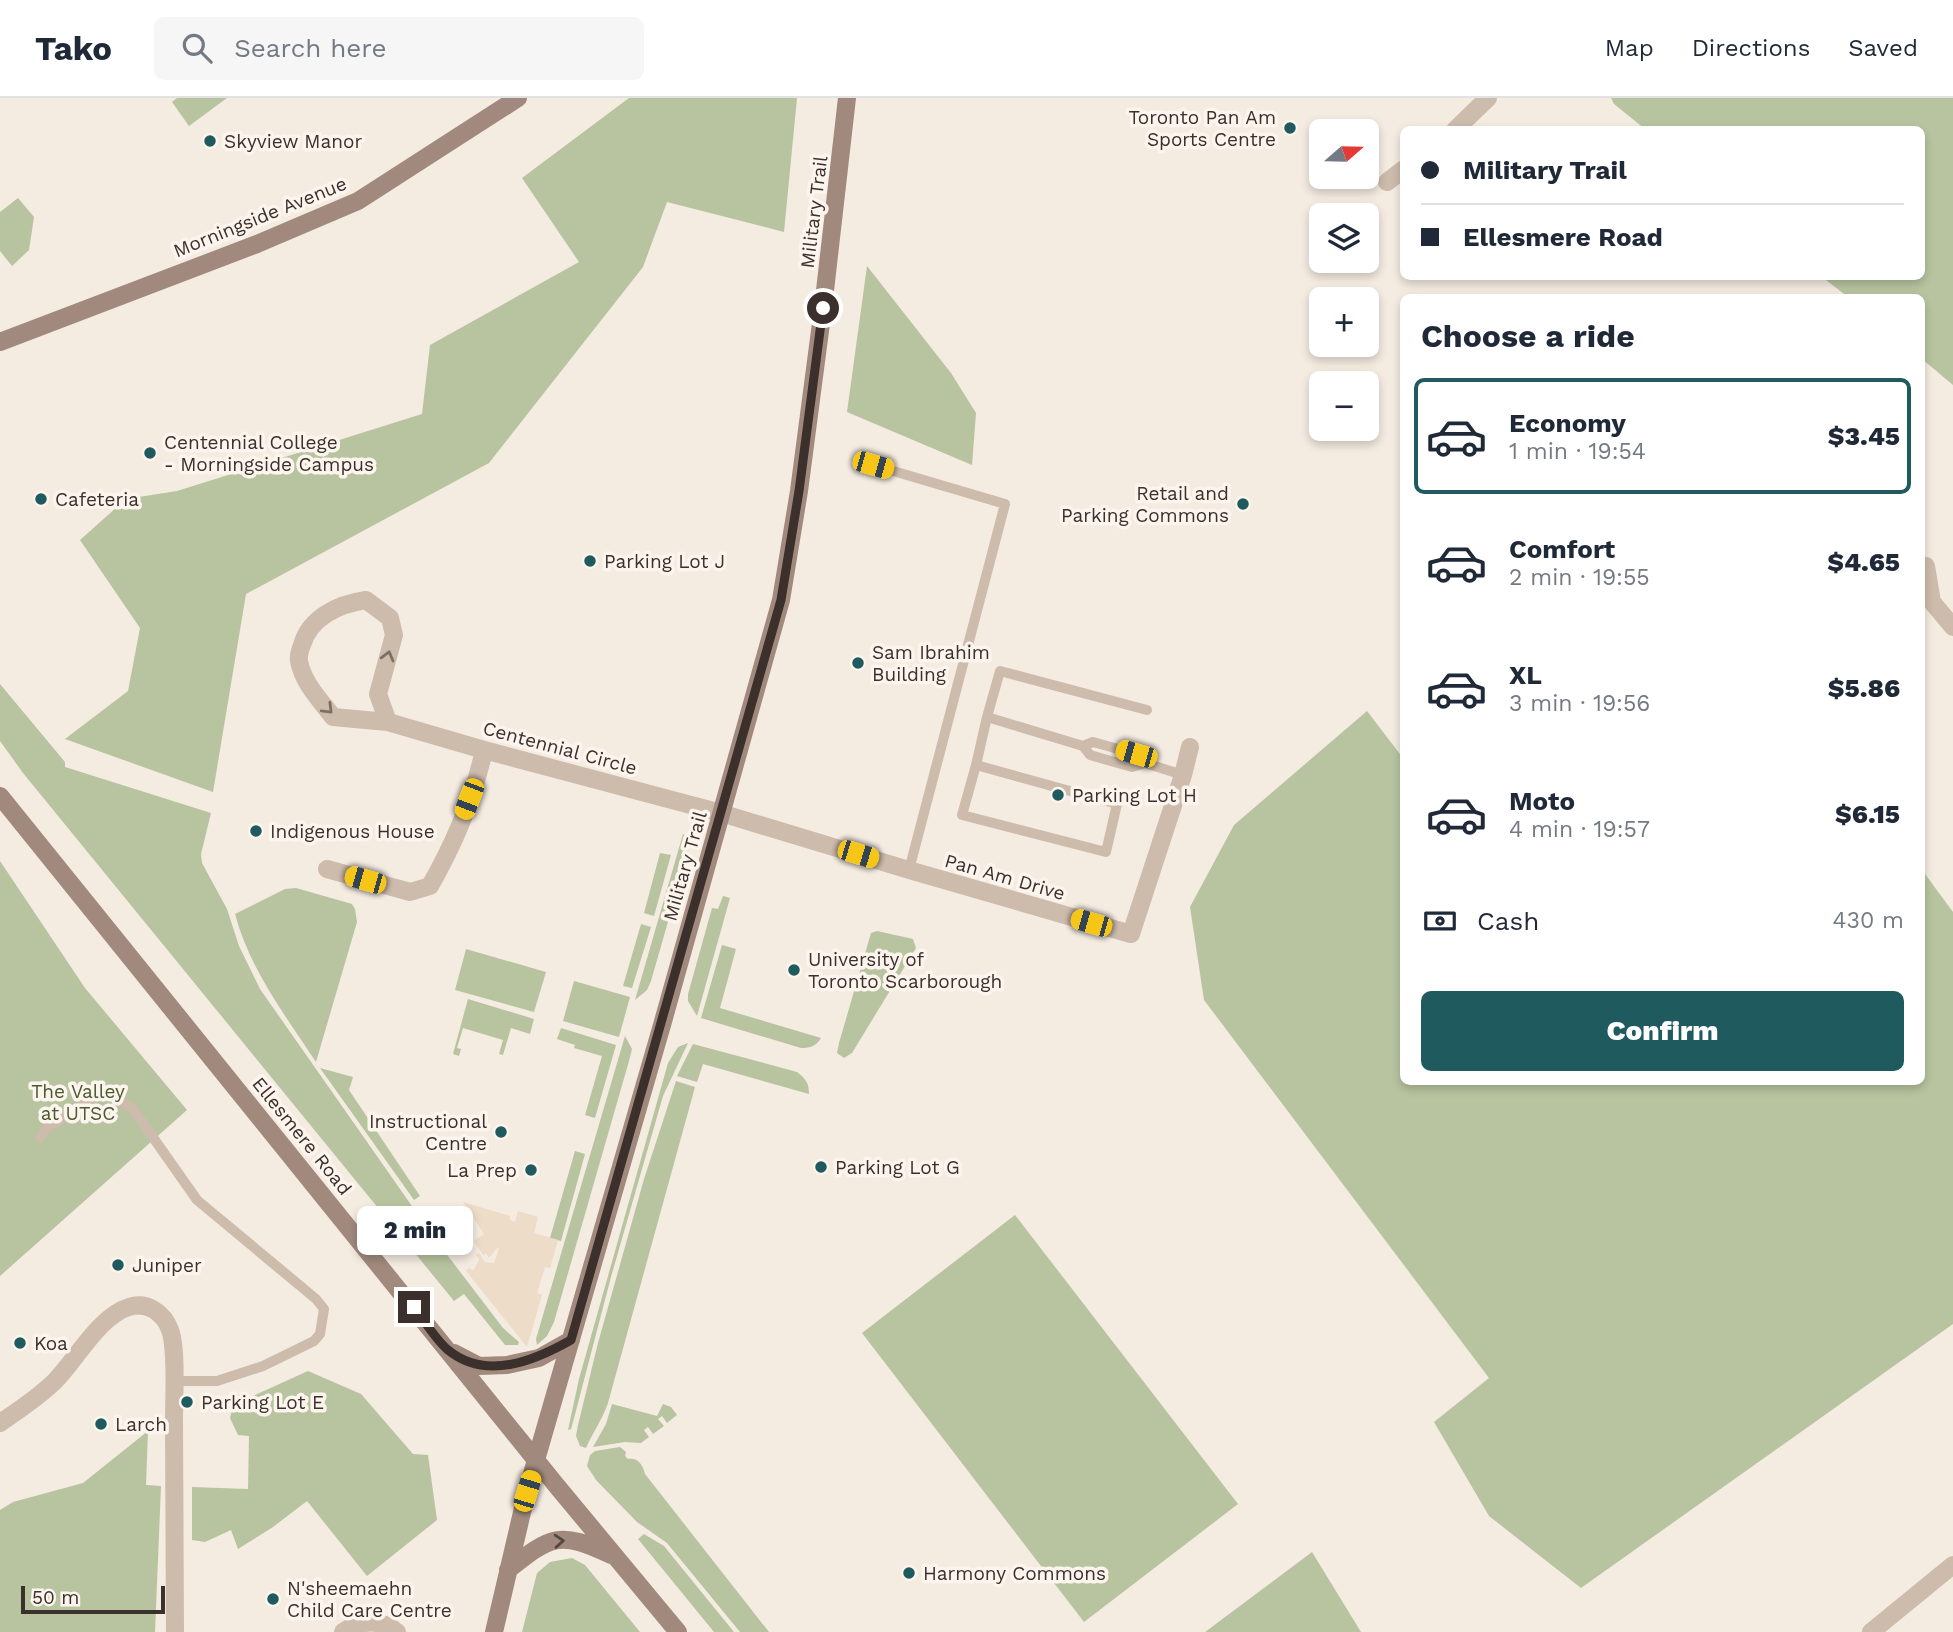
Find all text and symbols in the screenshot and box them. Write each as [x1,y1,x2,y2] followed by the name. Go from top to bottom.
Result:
[154,17,644,80] search box
[35,29,112,68] text: Tako
[178,29,216,67] icon: search
[234,33,387,63] text: Search here
[1605,34,1654,62] text: Map
[1692,34,1810,62] text: Directions
[1848,34,1918,62] text: Saved
[1128,106,1276,151] place label: Toronto Pan Am Sports Centre
[1309,119,1379,189] north arrow
[1309,119,1379,441] map controls
[1282,120,1298,136] marker: Toronto Pan Am Sports Centre
[224,130,362,153] place label: Skyview Manor
[202,133,218,149] marker: Skyview Manor
[796,154,832,270] street label: Military Trail
[1463,155,1627,185] text: Military Trail
[170,172,350,262] street label: Morningside Avenue
[1309,203,1379,273] button: layers
[1463,222,1663,252] text: Ellesmere Road
[1309,287,1379,357] button: +
[807,292,839,324] route start
[1421,317,1635,355] text: Choose a ride
[1309,371,1379,441] button: −
[1425,405,1488,468] icon: car
[1509,408,1626,438] text: Economy
[1828,421,1900,451] text: $3.45
[164,431,374,476] place label: Centennial College - Morningside Campus
[1509,438,1646,465] text: 1 min · 19:54
[142,445,158,461] marker: Centennial College - Morningside Campus
[850,449,897,481] car
[1061,482,1229,527] place label: Retail and Parking Commons
[55,488,139,511] place label: Cafeteria
[33,491,49,507] marker: Cafeteria
[1235,496,1251,512] marker: Retail and Parking Commons
[1425,531,1488,594] icon: car
[1509,534,1615,564] text: Comfort
[1827,547,1900,577] text: $4.65
[604,550,725,573] place label: Parking Lot J
[582,553,598,569] marker: Parking Lot J
[1509,564,1650,591] text: 2 min · 19:55
[872,641,990,686] place label: Sam Ibrahim Building
[380,650,395,662] one-way arrow
[850,655,866,671] marker: Sam Ibrahim Building
[1425,657,1488,720] icon: car
[1509,660,1542,690] text: XL
[1828,673,1900,703] text: $5.86
[1509,690,1650,717] text: 3 min · 19:56
[320,701,333,713] one-way arrow
[480,716,640,780] street label: Centennial Circle
[1113,738,1160,770] car
[452,776,487,822] car
[1425,783,1488,846] icon: car
[1072,784,1197,807] place label: Parking Lot H
[1509,786,1575,816] text: Moto
[1050,787,1066,803] marker: Parking Lot H
[1835,799,1900,829] text: $6.15
[658,808,712,924] street label: Military Trail
[1509,816,1650,843] text: 4 min · 19:57
[270,820,435,843] place label: Indigenous House
[248,823,264,839] marker: Indigenous House
[835,838,882,870] car
[942,849,1068,905] street label: Pan Am Drive
[342,864,389,896] car
[1421,902,1459,940] icon: cash
[1477,906,1539,936] text: Cash
[1068,907,1115,939] car
[1832,907,1904,934] text: 430 m
[808,948,1002,993] place label: University of Toronto Scarborough
[786,962,802,978] marker: University of Toronto Scarborough
[1421,991,1904,1071] button: Confirm
[247,1072,357,1200] street label: Ellesmere Road
[31,1080,125,1125] park label: The Valley at UTSC
[369,1110,487,1155] place label: Instructional Centre
[493,1124,509,1140] marker: Instructional Centre
[835,1156,960,1179] place label: Parking Lot G
[447,1159,517,1182] place label: La Prep
[813,1159,829,1175] marker: Parking Lot G
[523,1162,539,1178] marker: La Prep
[356,1206,472,1254] callout: 2 min
[384,1217,446,1244] text: 2 min
[132,1254,202,1277] place label: Juniper
[110,1257,126,1273] marker: Juniper
[398,1291,430,1323] route end
[34,1332,68,1355] place label: Koa
[12,1335,28,1351] marker: Koa
[201,1391,324,1414] place label: Parking Lot E
[179,1394,195,1410] marker: Parking Lot E
[115,1413,167,1436] place label: Larch
[93,1416,109,1432] marker: Larch
[511,1468,544,1514] car
[554,1533,565,1548] one-way arrow
[923,1562,1106,1585] place label: Harmony Commons
[901,1565,917,1581] marker: Harmony Commons
[287,1577,452,1622] place label: N'sheemaehn Child Care Centre
[21,1583,164,1615] scale bar
[32,1586,79,1609] text: 50 m
[265,1591,281,1607] marker: N'sheemaehn Child Care Centre

